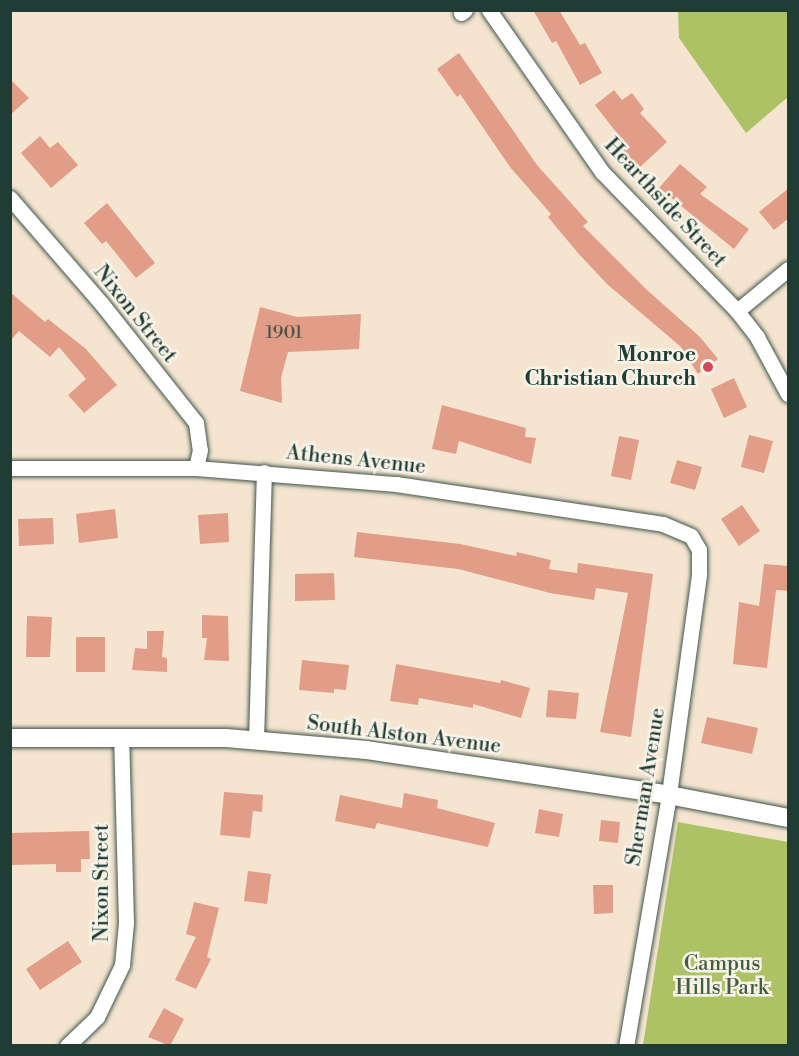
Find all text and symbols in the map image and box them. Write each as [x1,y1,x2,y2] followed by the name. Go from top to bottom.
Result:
[599,133,731,273] street label: Hearthside Street
[88,260,182,368] street label: Nixon Street
[265,322,303,344] house number: 1901
[524,342,696,392] place label: Monroe Christian Church
[701,360,715,374] marker: Monroe Christian Church
[285,440,427,480] street label: Athens Avenue
[621,706,671,868] street label: Sherman Avenue
[306,711,502,759] street label: South Alston Avenue
[89,824,115,942] street label: Nixon Street
[675,951,769,1001] park label: Campus Hills Park

